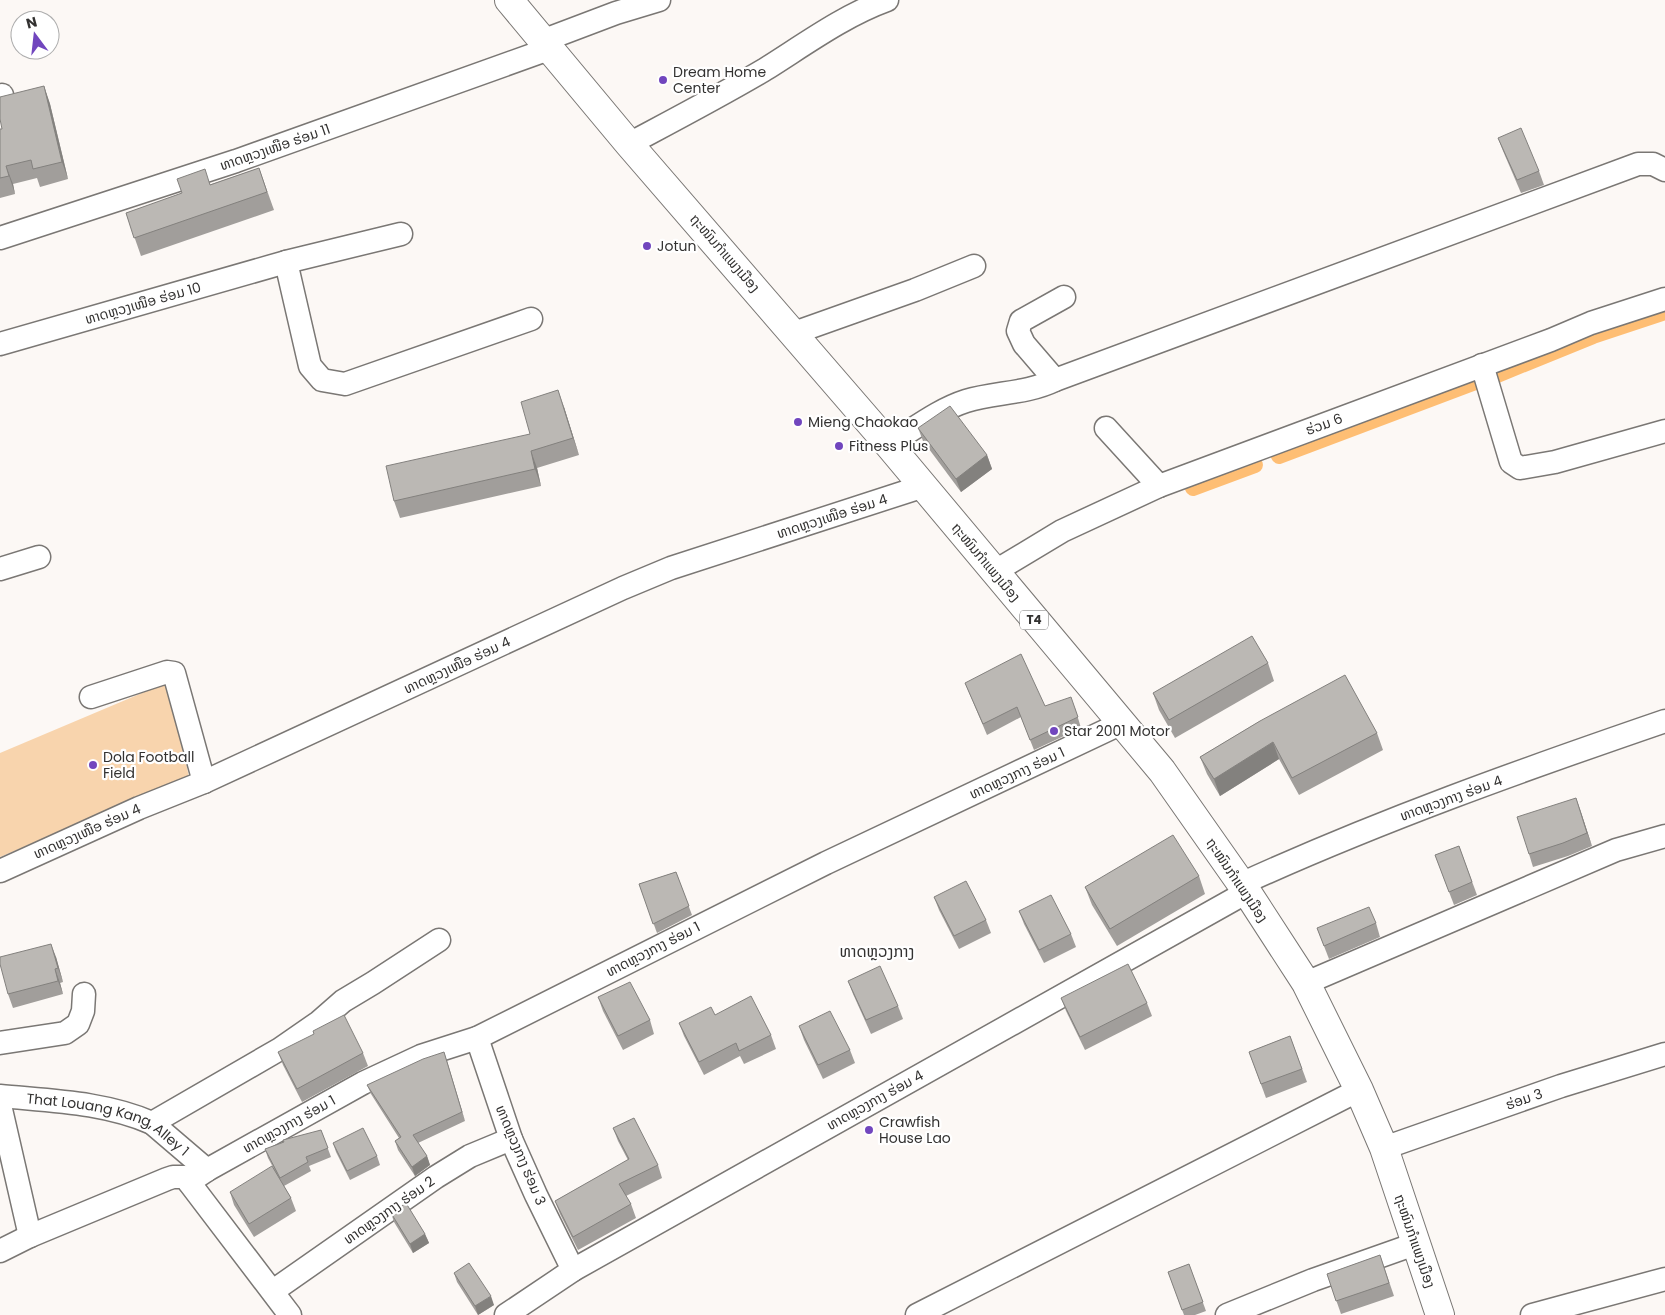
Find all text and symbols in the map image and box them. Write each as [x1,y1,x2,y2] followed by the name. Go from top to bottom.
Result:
[10,10,60,60] north arrow
[24,11,39,33] text: N
[673,62,766,98] place label: Dream Home Center
[657,74,669,86] marker: Dream Home Center
[217,119,333,175] street label: ທາດຫຼວງເໜືອ ຮ່ອມ 11
[685,209,765,297] street label: ຖະໜົນກຳແພງເມືອງ
[657,236,696,256] place label: Jotun
[641,240,653,252] marker: Jotun
[83,277,203,329] street label: ທາດຫຼວງເໜືອ ຮ່ອມ 10
[1303,408,1345,440] street label: ຮ່ວມ 6
[808,412,918,432] place label: Mieng Chaokao
[792,416,804,428] marker: Mieng Chaokao
[849,436,928,456] place label: Fitness Plus
[833,440,845,452] marker: Fitness Plus
[774,489,890,543] street label: ທາດຫຼວງເໜືອ ຮ່ອມ 4
[947,518,1025,606] street label: ຖະໜົນກຳແພງເມືອງ
[1020,610,1048,630] road number: T4
[400,631,514,698] street label: ທາດຫຼວງເໜືອ ຮ່ອມ 4
[1064,721,1170,741] place label: Star 2001 Motor
[1048,725,1060,737] marker: Star 2001 Motor
[966,742,1068,804] street label: ທາດຫຼວງກາງ ຮ່ອມ 1
[103,747,194,783] place label: Dola Football Field
[87,759,99,771] marker: Dola Football Field
[1397,770,1505,826] street label: ທາດຫຼວງກາງ ຮ່ອມ 4
[30,798,144,864] street label: ທາດຫຼວງເໜືອ ຮ່ອມ 4
[1201,834,1273,926] street label: ຖະໜົນກຳແພງເມືອງ
[602,917,704,981] street label: ທາດຫຼວງກາງ ຮ່ອມ 1
[840,940,914,963] district label: ທາດຫຼວງກາງ
[823,1065,927,1135] street label: ທາດຫຼວງກາງ ຮ່ອມ 4
[1503,1083,1545,1115] street label: ຮ່ອມ 3
[26,1088,194,1161] street label: That Louang Kang, Alley 1
[239,1090,339,1158] street label: ທາດຫຼວງກາງ ຮ່ອມ 1
[491,1102,551,1208] street label: ທາດຫຼວງກາງ ຮ່ອມ 3
[879,1112,951,1148] place label: Crawfish House Lao
[863,1124,875,1136] marker: Crawfish House Lao
[339,1171,439,1249] street label: ທາດຫຼວງກາງ ຮ່ອມ 2
[1390,1191,1440,1291] street label: ຖະໜົນກຳແພງເມືອງ

